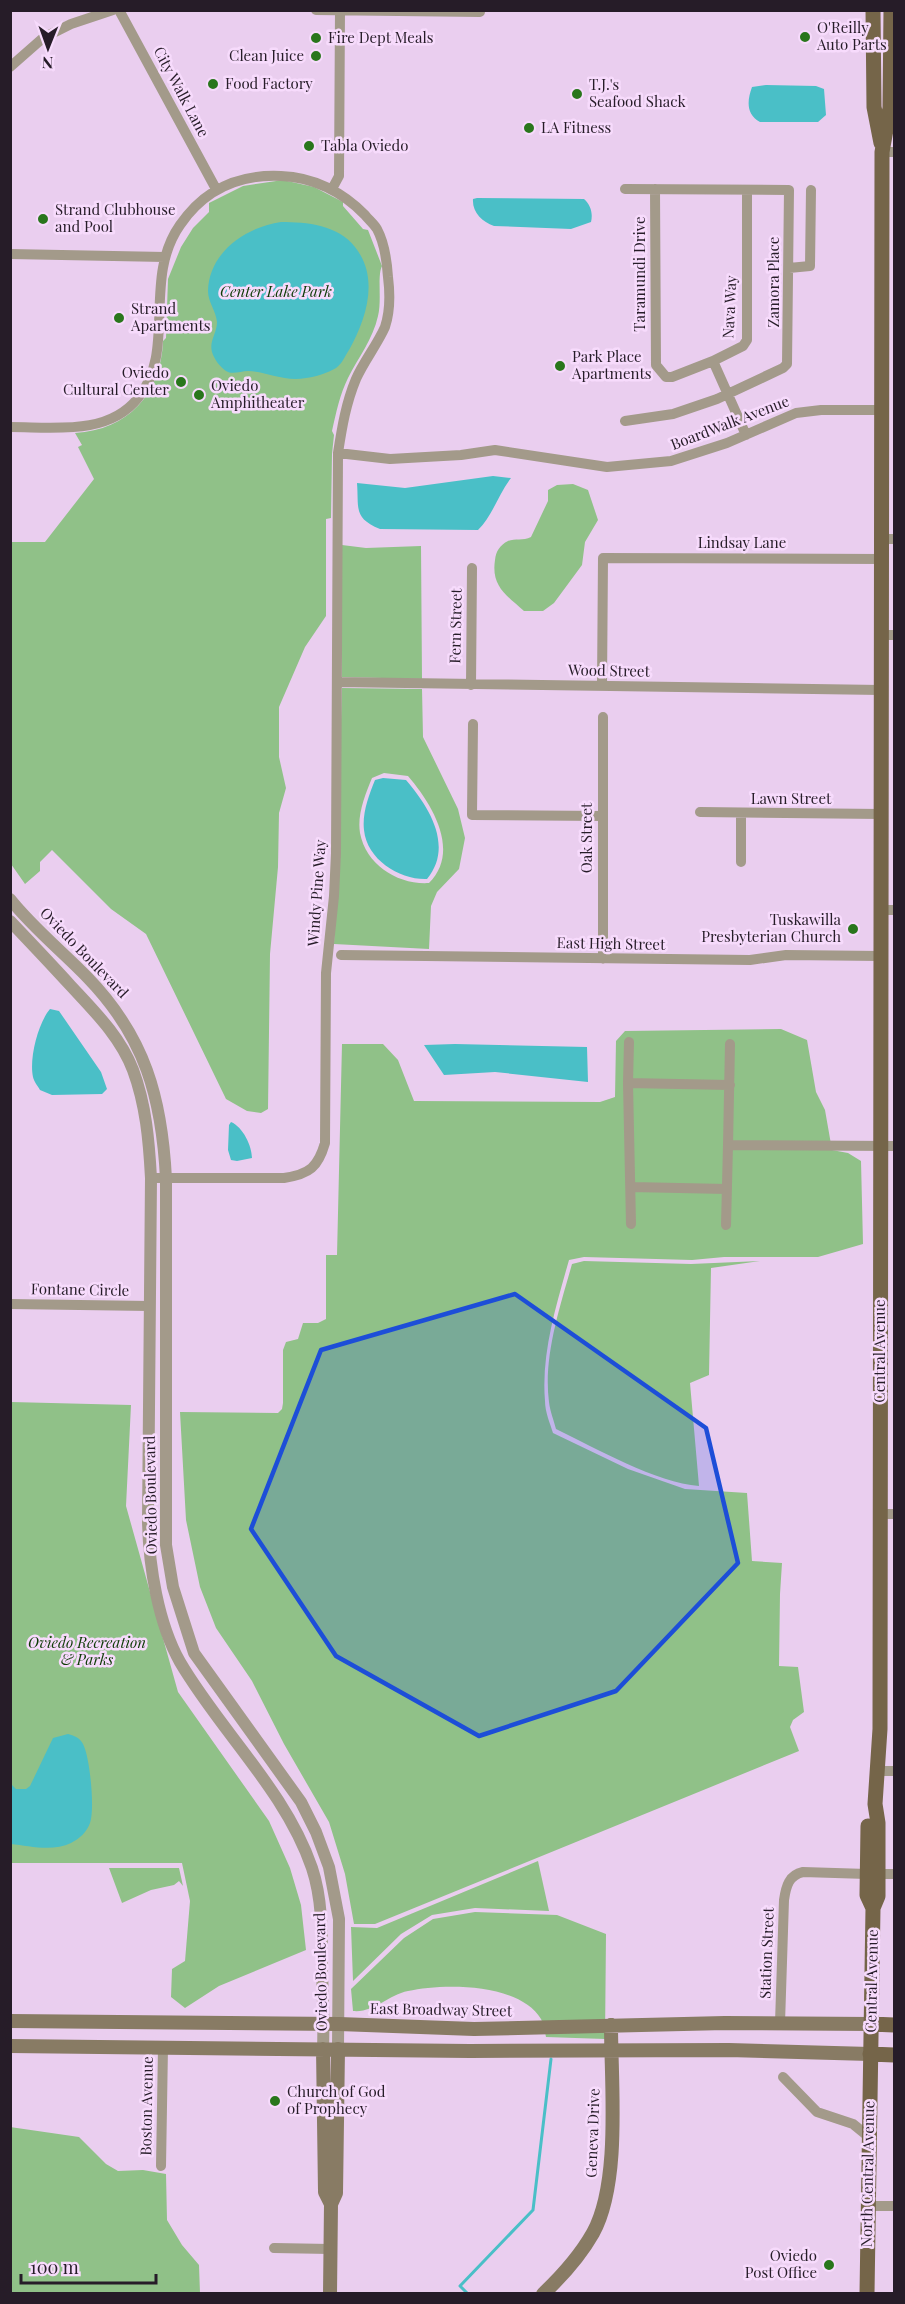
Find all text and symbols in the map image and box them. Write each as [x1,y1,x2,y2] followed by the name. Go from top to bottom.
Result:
[816,17,887,54] place label: O'Reilly Auto Parts
[18,18,78,78] north arrow
[328,27,433,47] place label: Fire Dept Meals
[798,30,812,44] marker: O'Reilly Auto Parts
[309,31,323,45] marker: Fire Dept Meals
[150,43,214,140] street label: City Walk Lane
[229,45,304,65] place label: Clean Juice
[309,49,323,63] marker: Clean Juice
[41,53,54,74] text: N
[225,73,313,93] place label: Food Factory
[589,74,686,111] place label: T.J.'s Seafood Shack
[206,77,220,91] marker: Food Factory
[570,87,584,101] marker: T.J.'s Seafood Shack
[541,117,611,137] place label: LA Fitness
[522,121,536,135] marker: LA Fitness
[321,135,409,155] place label: Tabla Oviedo
[302,139,316,153] marker: Tabla Oviedo
[55,199,176,236] place label: Strand Clubhouse and Pool
[36,212,50,226] marker: Strand Clubhouse and Pool
[629,216,649,332] street label: Taramundi Drive
[763,237,783,327] street label: Zamora Place
[717,274,741,339] street label: Nava Way
[220,281,332,301] park label: Center Lake Park
[130,298,211,335] place label: Strand Apartments
[112,311,126,325] marker: Strand Apartments
[571,346,652,383] place label: Park Place Apartments
[553,359,567,373] marker: Park Place Apartments
[63,362,169,399] place label: Oviedo Cultural Center
[174,375,188,389] marker: Oviedo Cultural Center
[210,375,305,412] place label: Oviedo Amphitheater
[192,388,206,402] marker: Oviedo Amphitheater
[668,390,792,454] street label: BoardWalk Avenue
[698,532,786,552] street label: Lindsay Lane
[444,587,466,664] street label: Fern Street
[567,659,651,681] street label: Wood Street
[751,788,832,808] street label: Lawn Street
[576,802,596,873] street label: Oak Street
[302,838,330,948] street label: Windy Pine Way
[36,903,133,1002] street label: Oviedo Boulevard
[701,909,842,946] place label: Tuskawilla Presbyterian Church
[846,922,860,936] marker: Tuskawilla Presbyterian Church
[557,932,666,954] street label: East High Street
[31,1278,129,1300] street label: Fontane Circle
[869,1299,889,1403] street label: Central Avenue
[139,1435,161,1555] street label: Oviedo Boulevard
[28,1632,146,1669] park label: Oviedo Recreation & Parks
[754,1906,778,1999] street label: Station Street
[309,1912,331,2032] street label: Oviedo Boulevard
[860,1929,882,2033] street label: Central Avenue
[370,1998,513,2020] street label: East Broadway Street
[135,2056,157,2156] street label: Boston Avenue
[287,2081,386,2118] place label: Church of God of Prophecy
[580,2088,604,2178] street label: Geneva Drive
[268,2094,282,2108] marker: Church of God of Prophecy
[856,2101,878,2247] street label: North Central Avenue
[745,2245,817,2282] place label: Oviedo Post Office
[21,2247,156,2285] scale bar
[30,2255,79,2279] text: 100 m
[822,2258,836,2272] marker: Oviedo Post Office

